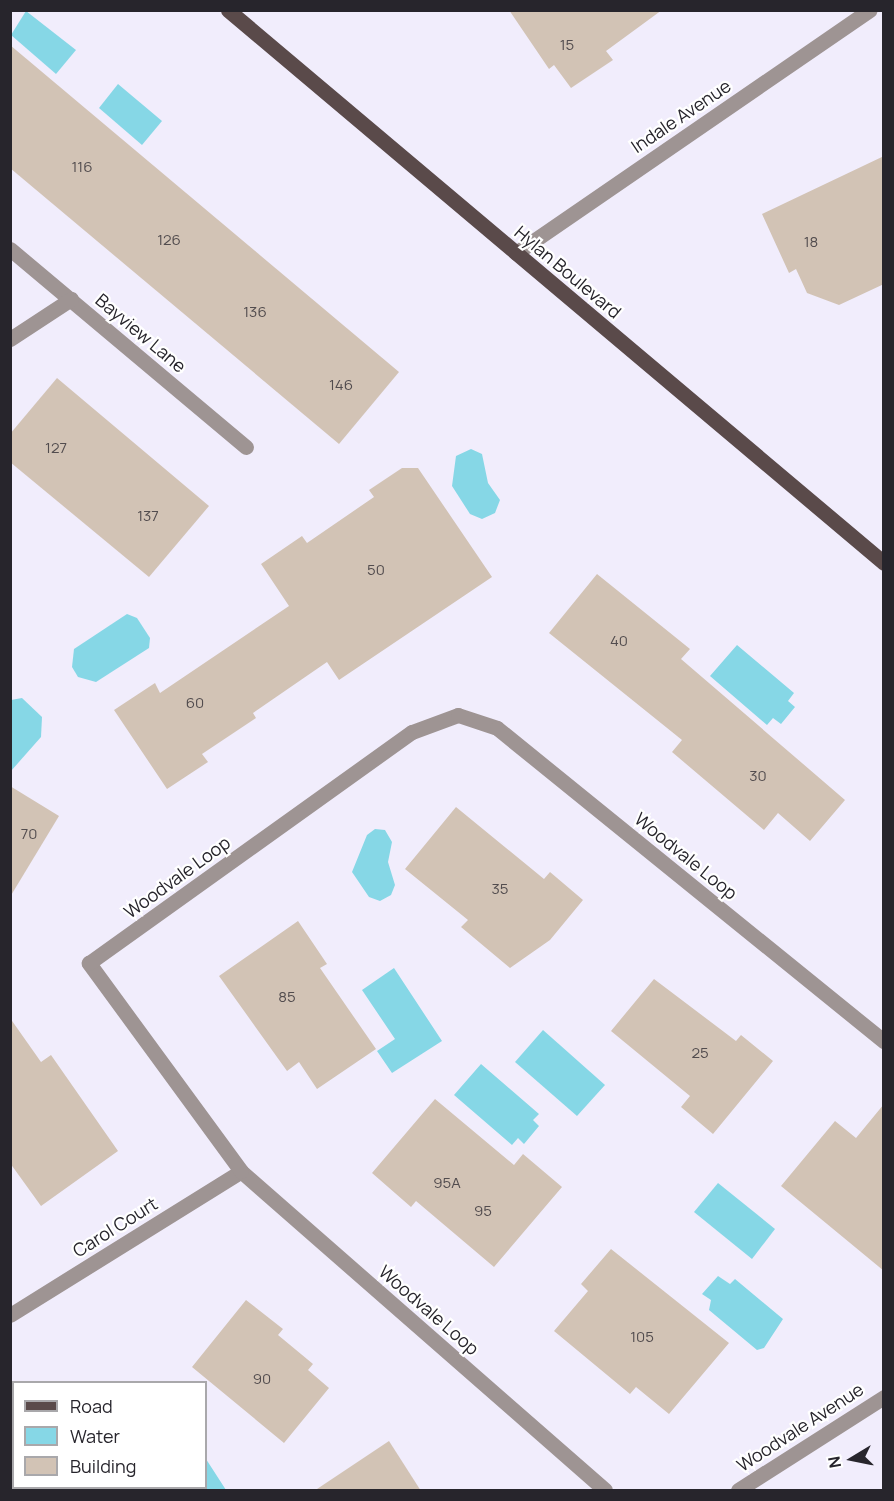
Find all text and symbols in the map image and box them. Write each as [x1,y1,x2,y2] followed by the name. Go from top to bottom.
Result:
[560,36,574,54] house number: 15
[627,75,735,157] street label: Indale Avenue
[71,158,93,176] house number: 116
[510,221,626,323] street label: Hylan Boulevard
[157,231,181,249] house number: 126
[804,233,818,251] house number: 18
[91,289,191,377] street label: Bayview Lane
[243,303,267,321] house number: 136
[329,376,353,394] house number: 146
[45,439,67,457] house number: 127
[137,507,159,525] house number: 137
[367,561,385,579] house number: 50
[610,632,628,650] house number: 40
[186,694,204,712] house number: 60
[749,767,767,785] house number: 30
[630,808,742,904] street label: Woodvale Loop
[21,825,37,843] house number: 70
[120,831,234,923] street label: Woodvale Loop
[492,880,508,898] house number: 35
[278,988,296,1006] house number: 85
[691,1044,709,1062] house number: 25
[433,1174,461,1192] house number: 95A
[69,1193,161,1261] street label: Carol Court
[474,1202,492,1220] house number: 95
[374,1261,484,1359] street label: Woodvale Loop
[630,1328,654,1346] house number: 105
[253,1370,271,1388] house number: 90
[733,1378,867,1476] street label: Woodvale Avenue
[12,1381,207,1489] legend
[70,1394,113,1418] text: Road
[70,1424,120,1448] text: Water
[822,1429,882,1489] north arrow
[70,1454,136,1478] text: Building
[822,1455,846,1470] text: N

